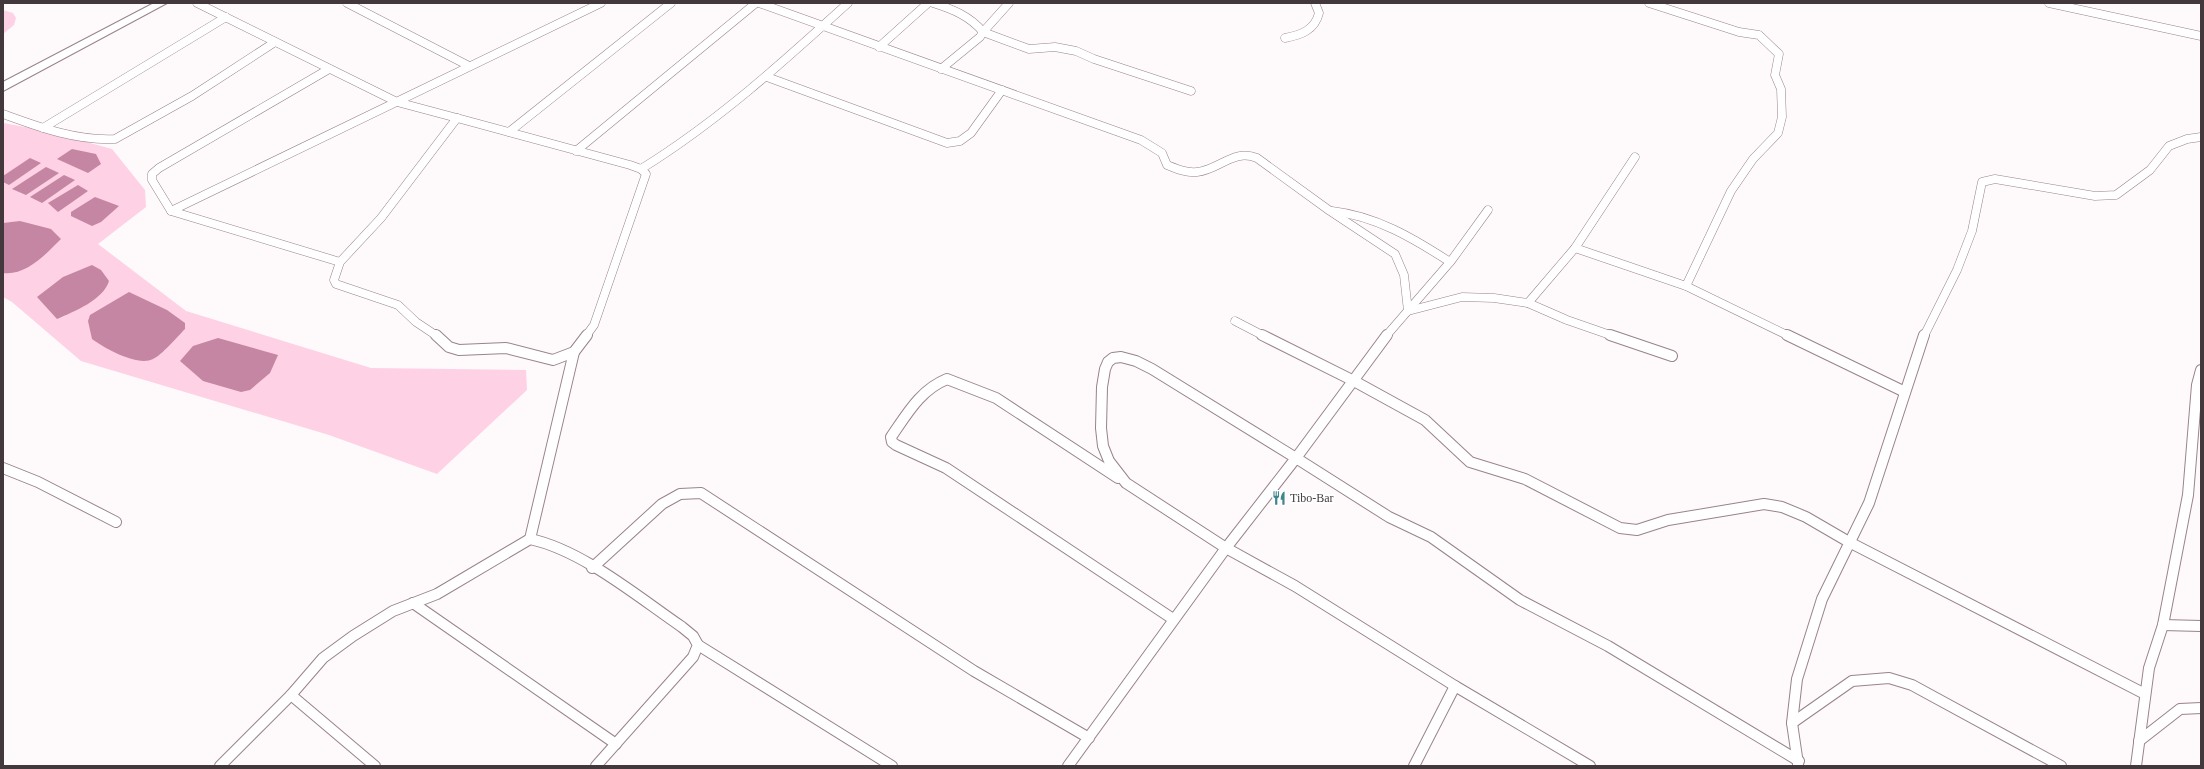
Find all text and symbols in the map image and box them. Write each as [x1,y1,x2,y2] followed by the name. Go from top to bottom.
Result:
[1271,490,1287,506] restaurant icon: Tibo-Bar
[1290,491,1334,505] place label: Tibo-Bar

